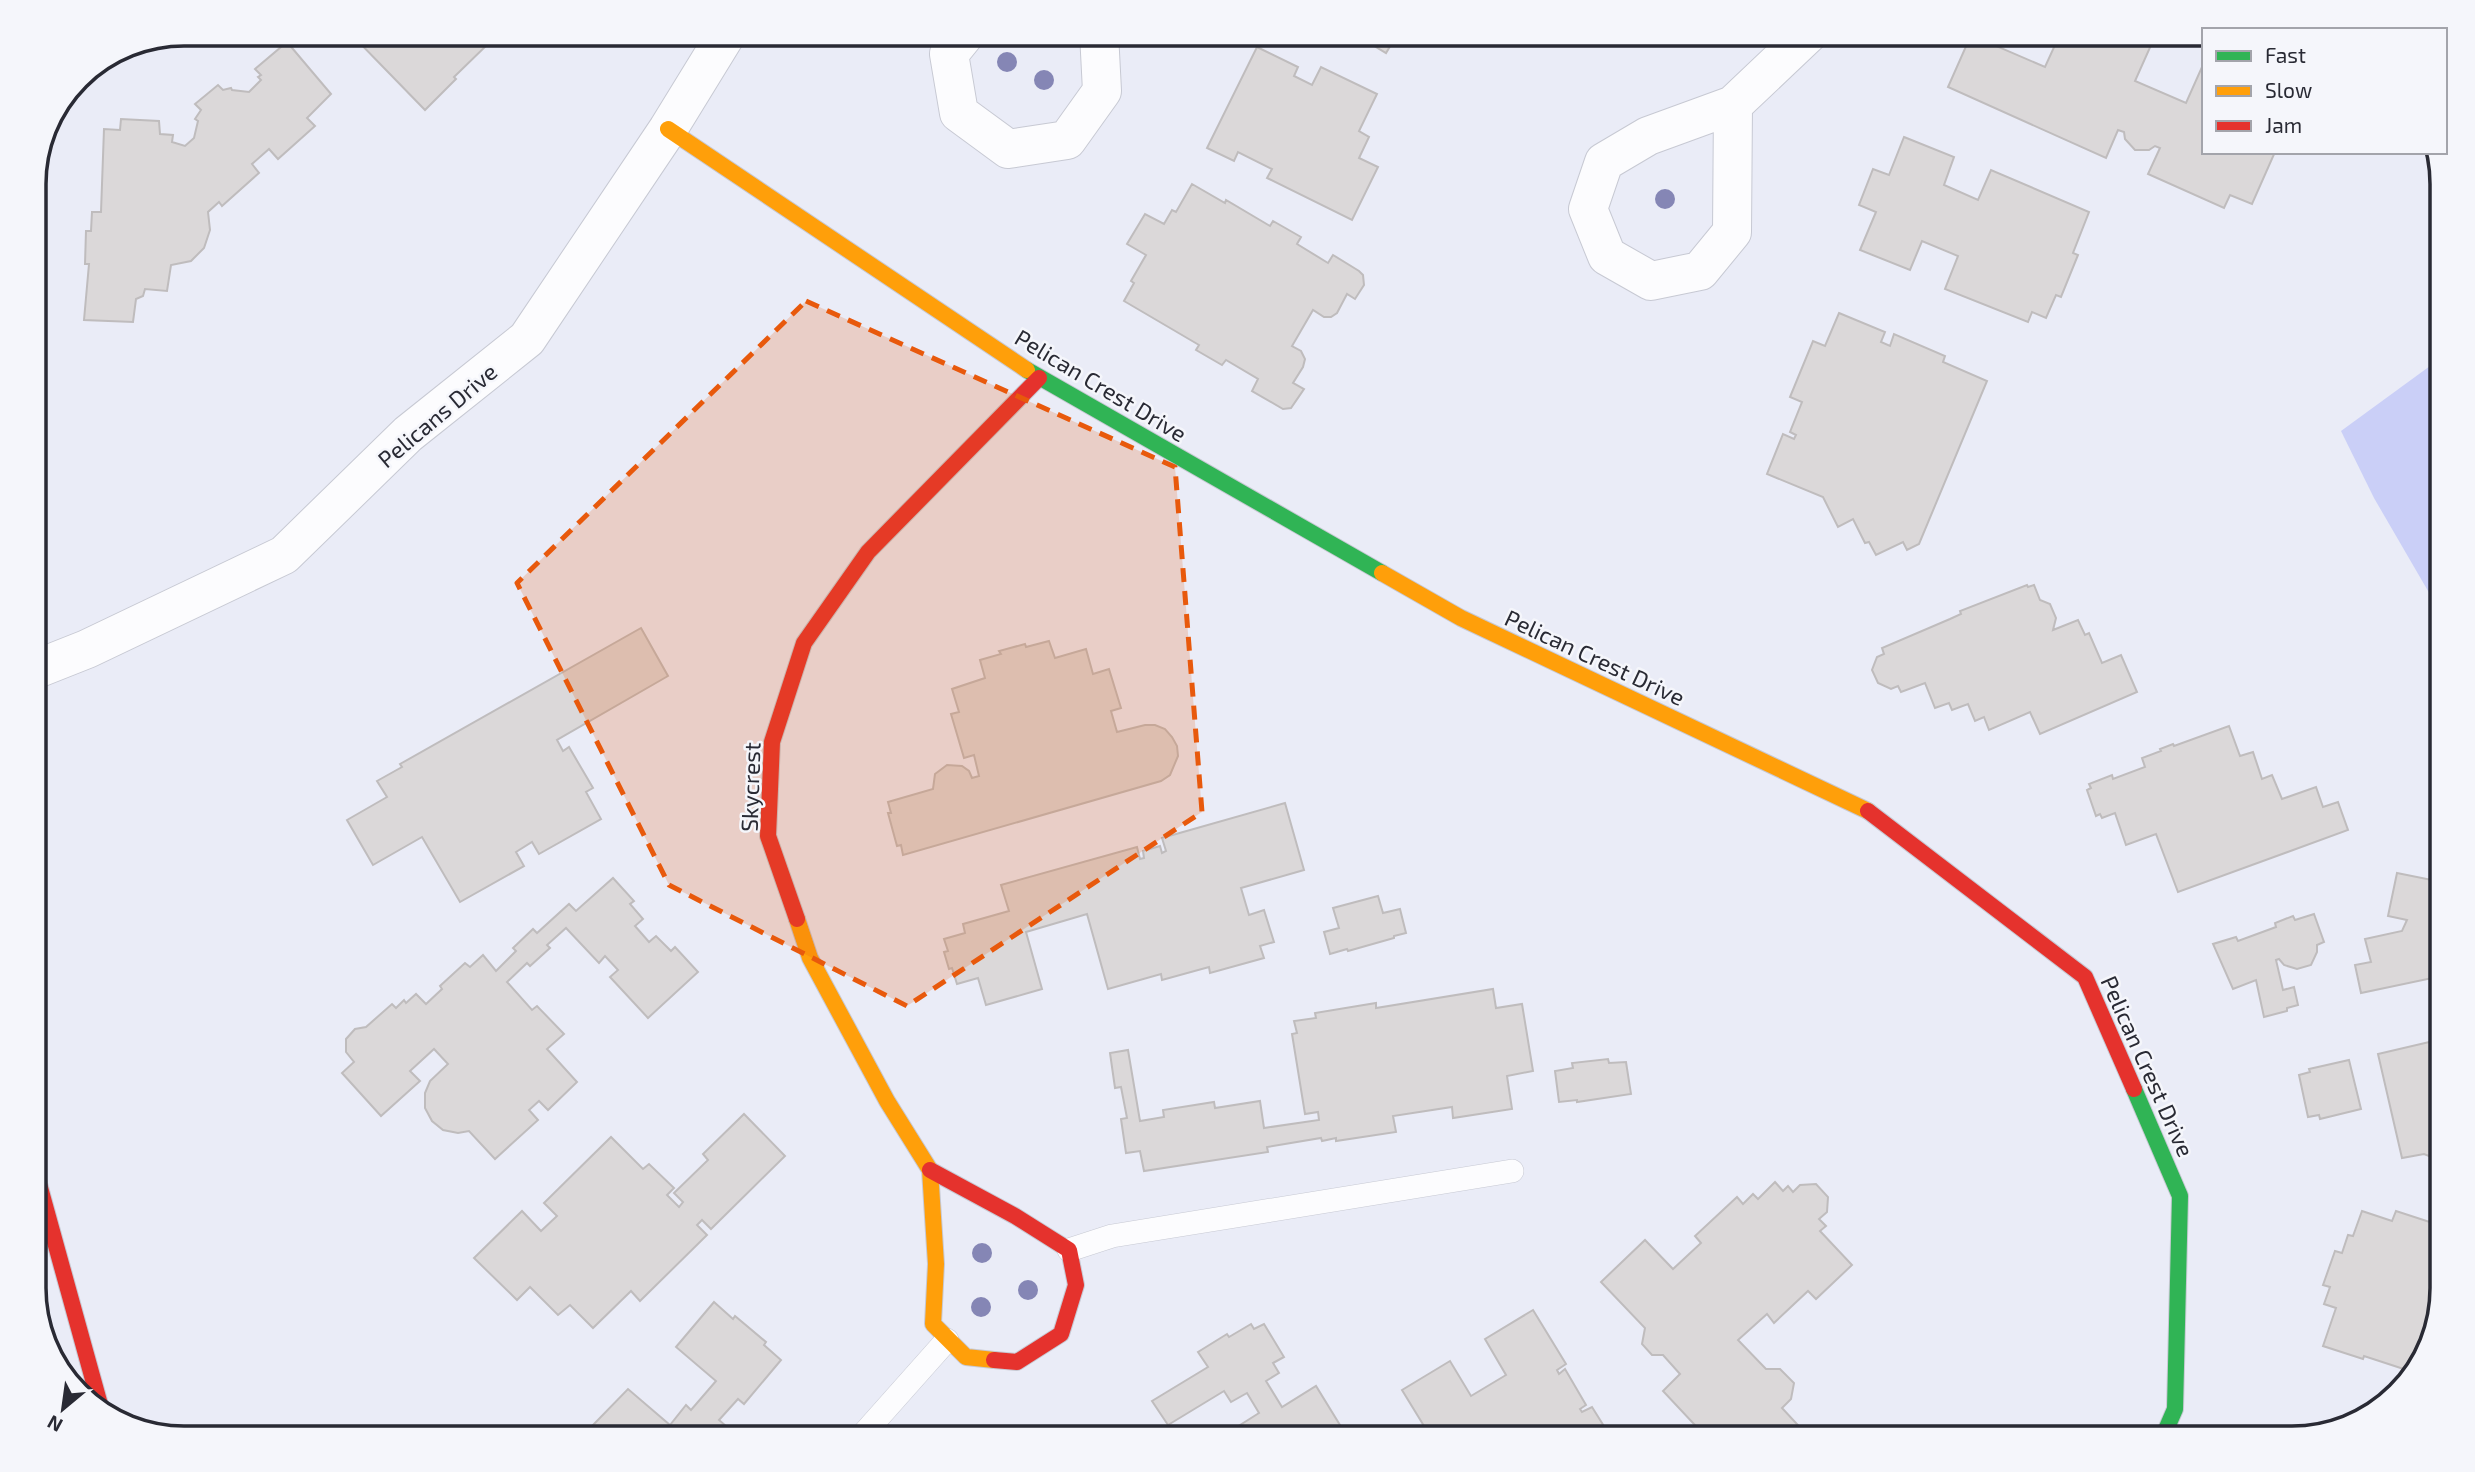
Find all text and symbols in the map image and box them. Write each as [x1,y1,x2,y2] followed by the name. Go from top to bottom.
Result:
[2202,28,2447,154] legend
[2265,42,2306,67] text: Fast
[2265,77,2312,102] text: Slow
[2265,112,2302,137] text: Jam
[1010,323,1192,447] street label: Pelican Crest Drive
[372,357,502,473] street label: Pelicans Drive
[1501,603,1689,711] street label: Pelican Crest Drive
[734,741,766,832] street label: Skycrest
[2096,971,2200,1161] street label: Pelican Crest Drive
[28,1374,98,1444] north arrow
[43,1411,66,1438] text: N

